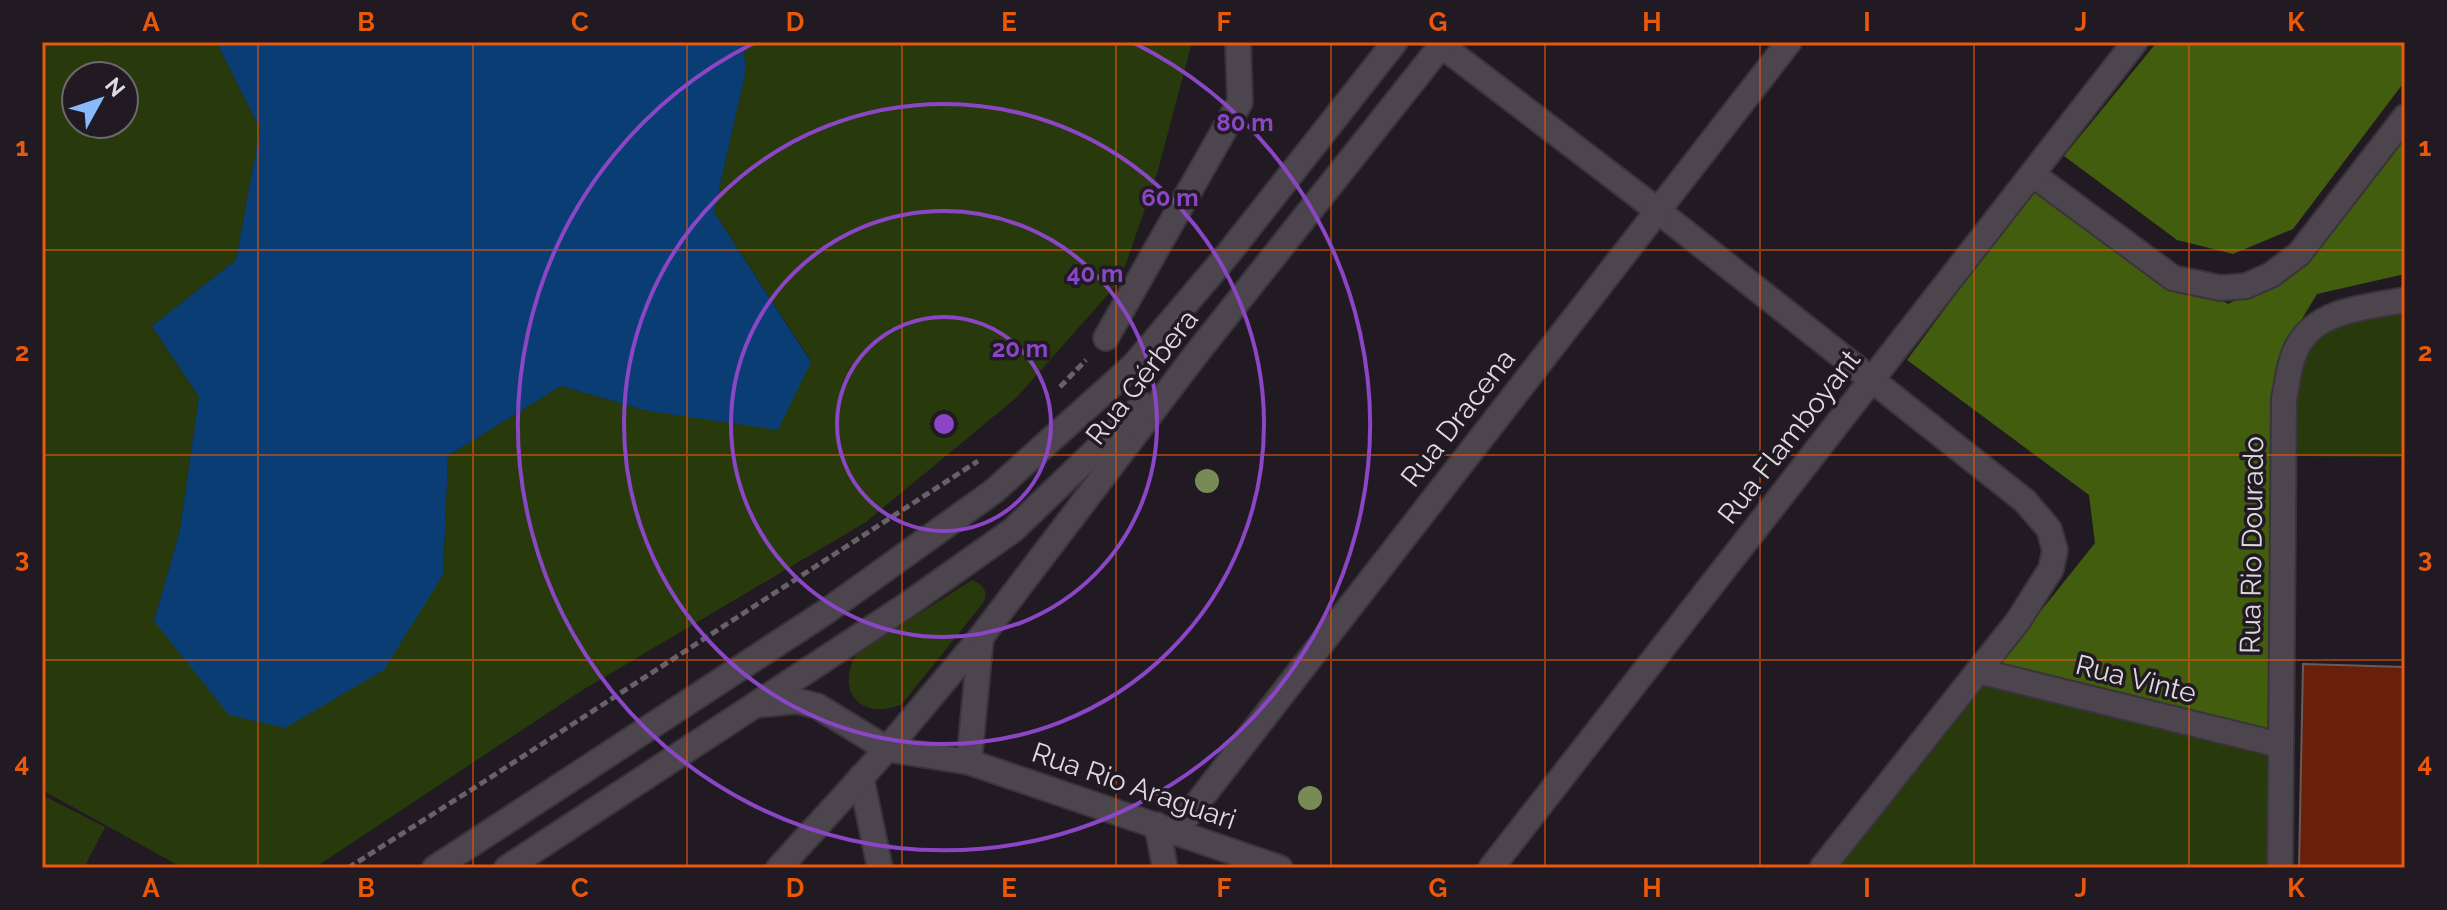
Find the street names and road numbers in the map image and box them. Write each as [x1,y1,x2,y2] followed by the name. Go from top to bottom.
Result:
[1079,303,1205,451] street label: Rua Gérbera
[1394,343,1522,493] street label: Rua Dracena
[1711,343,1867,530] street label: Rua Flamboyant
[2234,436,2270,654] street label: Rua Rio Dourado
[2072,648,2200,710] street label: Rua Vinte
[1028,736,1240,836] street label: Rua Rio Araguari

